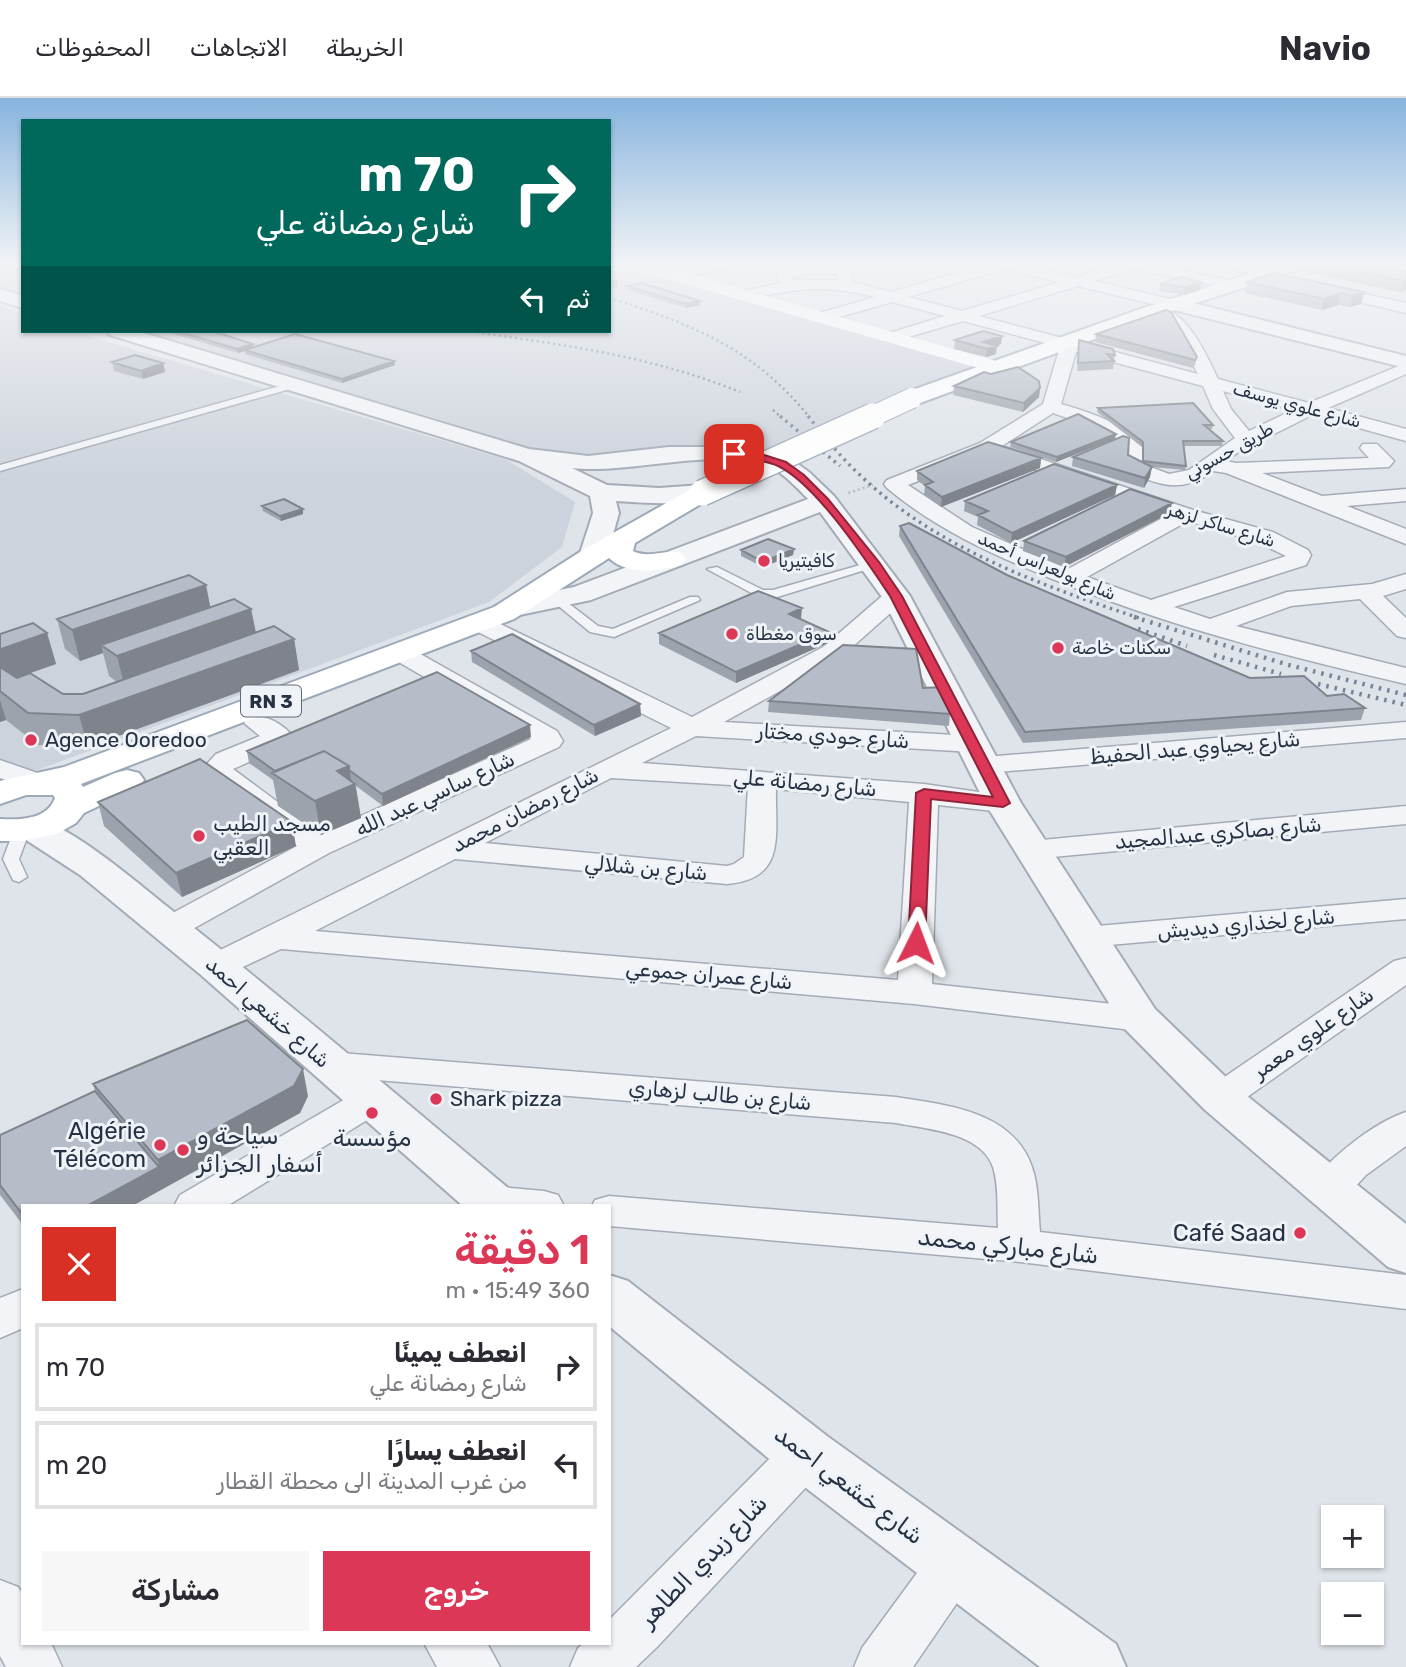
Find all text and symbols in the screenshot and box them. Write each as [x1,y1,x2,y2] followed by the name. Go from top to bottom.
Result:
[1279,29,1371,68] text: Navio
[35,34,152,62] text: المحفوظات
[190,34,288,62] text: الاتجاهات
[326,34,404,62] text: الخريطة
[358,145,475,203] text: 70 m
[499,147,590,238] icon: right
[256,204,475,242] text: شارع رمضانة علي
[514,280,552,318] icon: left
[566,284,590,315] text: ثم
[1230,377,1364,434] street label: شارع علوي يوسف
[1181,418,1278,486] street label: طريق حسوني
[704,424,764,484] pin
[715,435,753,473] icon: arrive
[1163,498,1278,553] street label: شارع ساكر لزهر
[974,527,1119,606] street label: شارع بولعراس أحمد
[778,550,835,572] place label: كافيتيريا
[756,553,772,569] marker: كافيتيريا
[746,623,837,645] place label: سوق مغطاة
[724,626,740,642] marker: سوق مغطاة
[1072,637,1171,659] place label: سكنات خاصة
[1050,640,1066,656] marker: سكنات خاصة
[241,686,301,716] road number: RN 3
[754,718,910,755] street label: شارع جودي مختار
[1089,726,1301,771] street label: شارع يحياوي عبد الحفيظ
[45,727,207,752] place label: Agence Ooredoo
[23,732,39,748] marker: Agence Ooredoo
[351,746,520,845] street label: شارع ساسي عبد الله
[447,762,603,859] street label: شارع رمضان محمد
[732,764,878,805] street label: شارع رمضانة علي
[213,811,331,864] place label: مسجد الطيب العقبي
[1113,811,1323,856] street label: شارع بصاكري عبدالمجيد
[191,828,207,844] marker: مسجد الطيب العقبي
[583,850,709,889] street label: شارع بن شلالي
[1156,903,1336,946] street label: شارع لخذاري ديديش
[879,906,953,980] position arrow
[198,951,336,1076] street label: شارع خشعي احمد
[624,955,794,998] street label: شارع عمران جموعي
[1246,982,1379,1086] street label: شارع علوي معمر
[627,1074,813,1117] street label: شارع بن طالب لزهاري
[450,1086,562,1111] place label: Shark pizza
[428,1091,444,1107] marker: Shark pizza
[364,1105,380,1121] marker: مؤسسة
[53,1117,146,1173] place label: Algérie Télécom
[195,1122,322,1178] place label: سياحة و أسفار الجزائر
[333,1124,411,1152] place label: مؤسسة
[152,1137,168,1153] marker: Algérie Télécom
[175,1142,191,1158] marker: سياحة و أسفار الجزائر
[1173,1219,1286,1247] place label: Café Saad
[916,1223,1100,1273] street label: شارع مباركي محمد
[454,1225,590,1275] text: 1 دقيقة
[1292,1225,1308,1241] marker: Café Saad
[42,1227,116,1301] button: close
[446,1276,590,1304] text: 360 m · 15:49
[394,1338,527,1369] text: انعطف يمينًا
[548,1348,586,1386] icon: right
[46,1352,105,1383] text: 70 m
[369,1369,527,1397] text: شارع رمضانة علي
[766,1420,929,1553] street label: شارع خشعي احمد
[386,1436,527,1467] text: انعطف يسارًا
[548,1446,586,1484] icon: left
[46,1450,107,1481] text: 20 m
[217,1467,527,1495] text: من غرب المدينة الى محطة القطار
[632,1489,775,1636] street label: شارع زيدي الطاهر
[1321,1505,1384,1645] map controls
[1321,1505,1384,1568] button: +
[42,1551,309,1631] button: مشاركة
[323,1551,590,1631] button: خروج
[1321,1582,1384,1645] button: −

